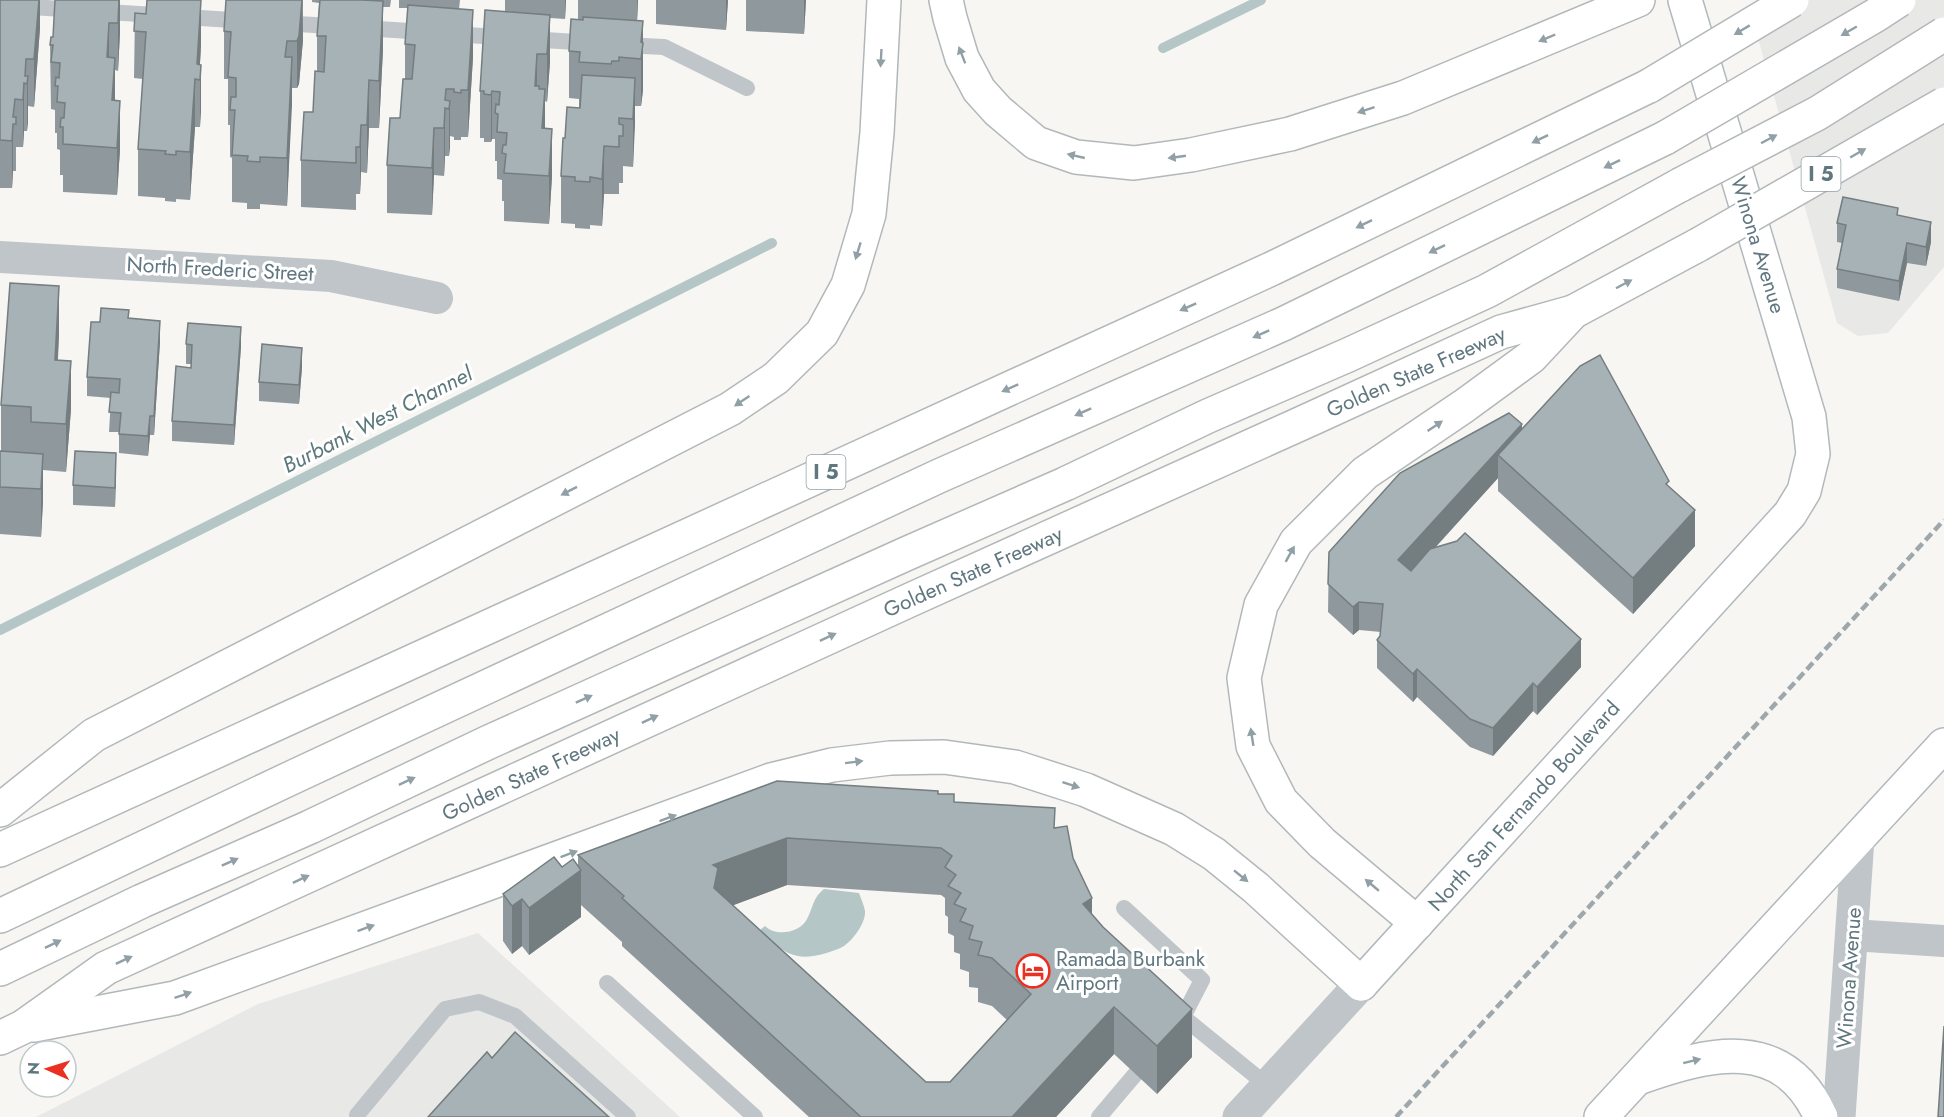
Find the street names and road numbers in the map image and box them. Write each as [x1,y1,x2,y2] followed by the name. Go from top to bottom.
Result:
[1802,157,1840,191] road number: I 5
[1723,173,1793,317] street label: Winona Avenue
[126,249,314,289] street label: North Frederic Street
[1322,319,1511,425] street label: Golden State Freeway
[806,455,846,489] road number: I 5
[879,519,1068,625] street label: Golden State Freeway
[1421,694,1627,918] street label: North San Fernando Boulevard
[437,719,626,828] street label: Golden State Freeway
[1829,906,1869,1050] street label: Winona Avenue

